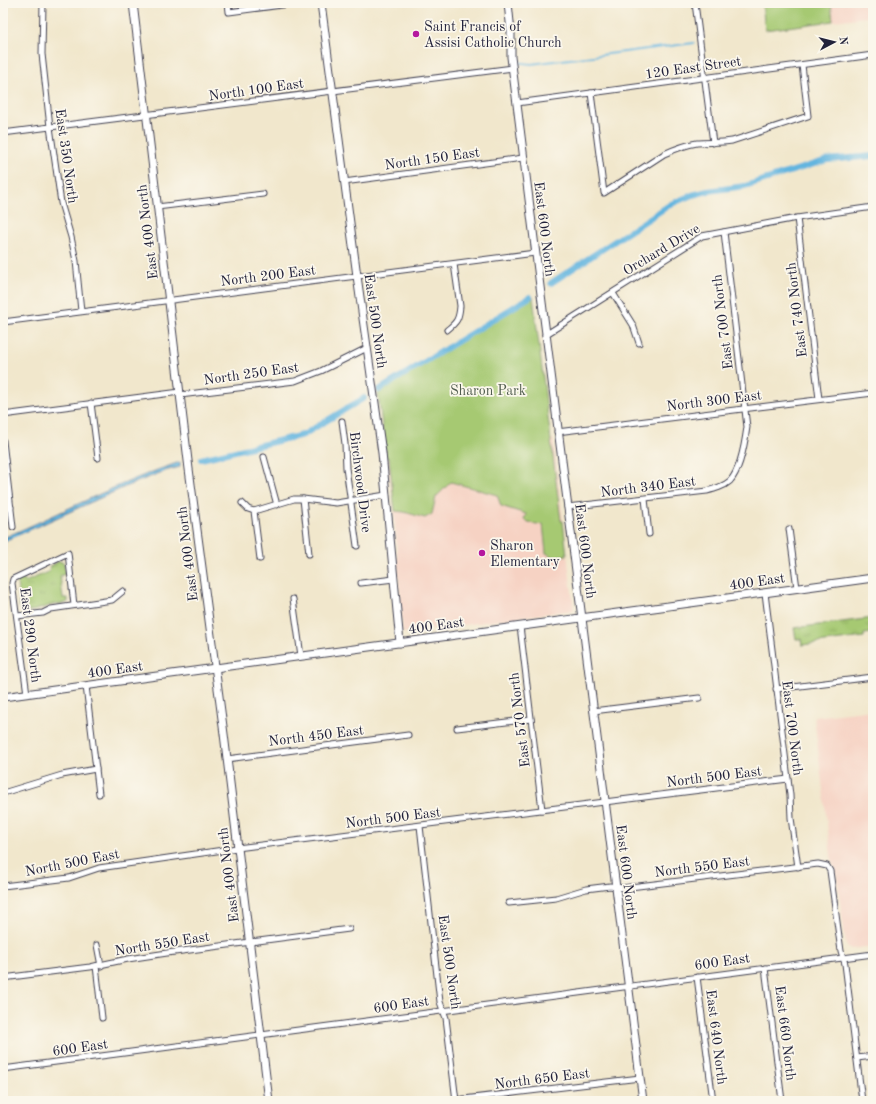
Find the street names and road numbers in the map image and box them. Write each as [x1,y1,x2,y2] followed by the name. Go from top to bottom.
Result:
[644,54,742,82] street label: 120 East Street
[208,76,305,104] street label: North 100 East
[52,108,80,205] street label: East 350 North
[384,145,481,173] street label: North 150 East
[531,181,557,278] street label: East 600 North
[135,183,161,280] street label: East 400 North
[621,222,702,278] street label: Orchard Drive
[784,261,810,358] street label: East 740 North
[220,263,317,289] street label: North 200 East
[361,273,389,370] street label: East 500 North
[710,273,736,370] street label: East 700 North
[203,360,300,388] street label: North 250 East
[666,388,763,414] street label: North 300 East
[347,431,373,534] street label: Birchwood Drive
[600,474,697,500] street label: North 340 East
[572,503,598,600] street label: East 600 North
[175,505,201,602] street label: East 400 North
[729,571,786,593] street label: 400 East
[17,587,43,684] street label: East 290 North
[408,615,465,637] street label: 400 East
[87,659,144,681] street label: 400 East
[507,671,533,768] street label: East 570 North
[779,680,805,777] street label: East 700 North
[268,723,365,749] street label: North 450 East
[666,764,763,790] street label: North 500 East
[345,805,442,831] street label: North 500 East
[613,824,639,921] street label: East 600 North
[216,826,242,923] street label: East 400 North
[24,847,121,879] street label: North 500 East
[654,854,751,880] street label: North 550 East
[435,914,463,1011] street label: East 500 North
[114,930,211,958] street label: North 550 East
[694,951,751,973] street label: 600 East
[772,985,798,1082] street label: East 660 North
[703,989,729,1086] street label: East 640 North
[373,994,430,1016] street label: 600 East
[52,1037,109,1059] street label: 600 East
[494,1066,591,1092] street label: North 650 East

